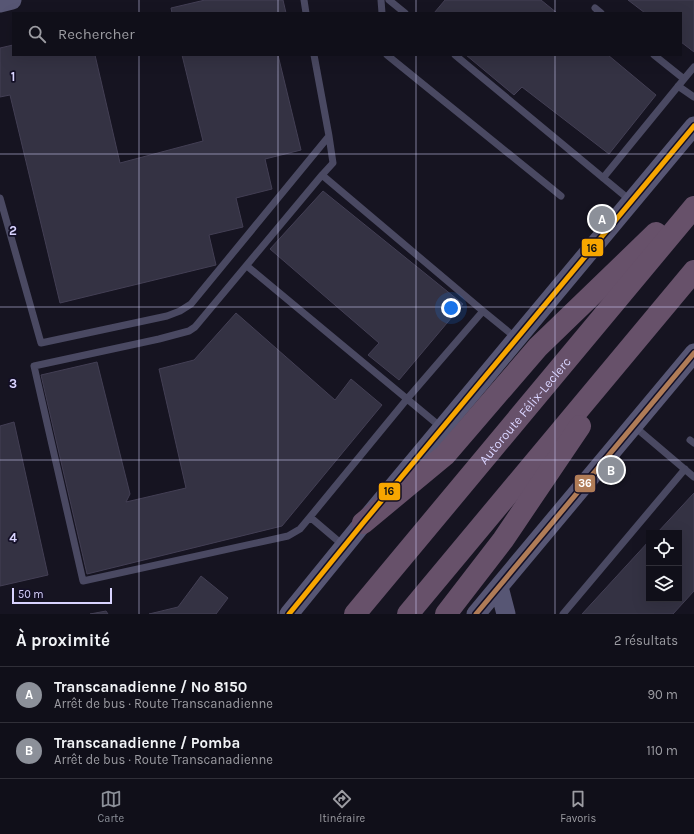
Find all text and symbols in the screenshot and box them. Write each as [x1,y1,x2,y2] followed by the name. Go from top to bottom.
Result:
[12,12,682,56] search box
[26,23,48,45] icon: search
[58,25,135,43] text: Rechercher
[11,69,15,84] text: 1
[589,204,615,234] pin: A
[9,223,17,238] text: 2
[581,238,604,257] line badge: 16
[587,242,598,255] text: 16
[441,298,461,318] your location
[476,354,573,467] street label: Autoroute Félix-Leclerc
[9,376,17,391] text: 3
[598,455,624,485] pin: B
[574,474,596,493] line badge: 36
[578,477,592,490] text: 36
[378,482,401,501] line badge: 16
[384,485,395,498] text: 16
[9,530,17,545] text: 4
[646,530,682,602] map controls
[646,530,682,566] button: locate
[646,566,682,602] button: layers
[12,586,112,605] scale bar
[18,588,44,601] text: 50 m
[16,630,110,650] text: À proximité
[614,633,678,648] text: 2 résultats
[54,678,247,696] text: Transcanadienne / No 8150
[25,687,33,702] text: A
[647,687,678,702] text: 90 m
[54,696,273,711] text: Arrêt de bus · Route Transcanadienne
[54,734,240,752] text: Transcanadienne / Pomba
[25,743,33,758] text: B
[646,743,678,758] text: 110 m
[54,752,273,767] text: Arrêt de bus · Route Transcanadienne
[98,788,124,825] tab: Carte
[319,788,365,825] tab: Itinéraire
[560,788,596,825] tab: Favoris

